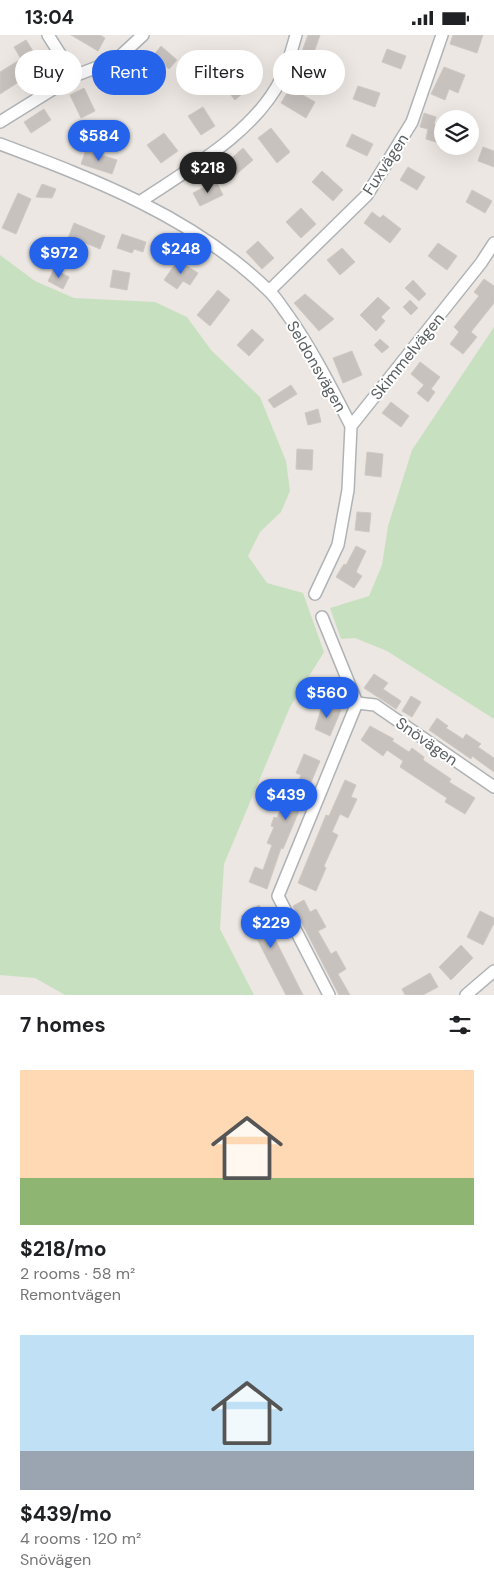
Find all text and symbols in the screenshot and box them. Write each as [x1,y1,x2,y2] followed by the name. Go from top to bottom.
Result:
[25,5,74,30] text: 13:04
[15,50,82,95] chip: Buy
[92,50,166,95] chip: Rent
[176,50,263,95] chip: Filters
[273,50,345,95] chip: New
[434,110,479,155] map controls
[434,110,479,155] button: layers
[69,119,129,162] pin: $584
[79,125,119,146] text: $584
[358,130,413,199] street label: Fuxvägen
[178,151,238,194] pin: $218
[191,157,225,178] text: $218
[151,233,211,275] pin: $248
[29,237,89,279] pin: $972
[161,238,201,259] text: $248
[40,242,78,263] text: $972
[366,309,449,404] street label: Skimmelvägen
[282,317,351,416] street label: Seldonsvägen
[297,677,357,719] pin: $560
[306,682,348,703] text: $560
[392,712,462,770] street label: Snövägen
[256,779,316,821] pin: $439
[266,784,306,805] text: $439
[241,907,301,949] pin: $229
[252,912,290,933] text: $229
[20,1011,106,1039] text: 7 homes
[446,1011,474,1039] icon: filters
[202,1103,292,1193] icon: home
[20,1235,107,1263] text: $218/mo
[20,1263,135,1284] text: 2 rooms · 58 m²
[20,1284,121,1305] text: Remontvägen
[202,1368,292,1458] icon: home
[20,1500,112,1528] text: $439/mo
[20,1528,141,1549] text: 4 rooms · 120 m²
[20,1549,91,1570] text: Snövägen

